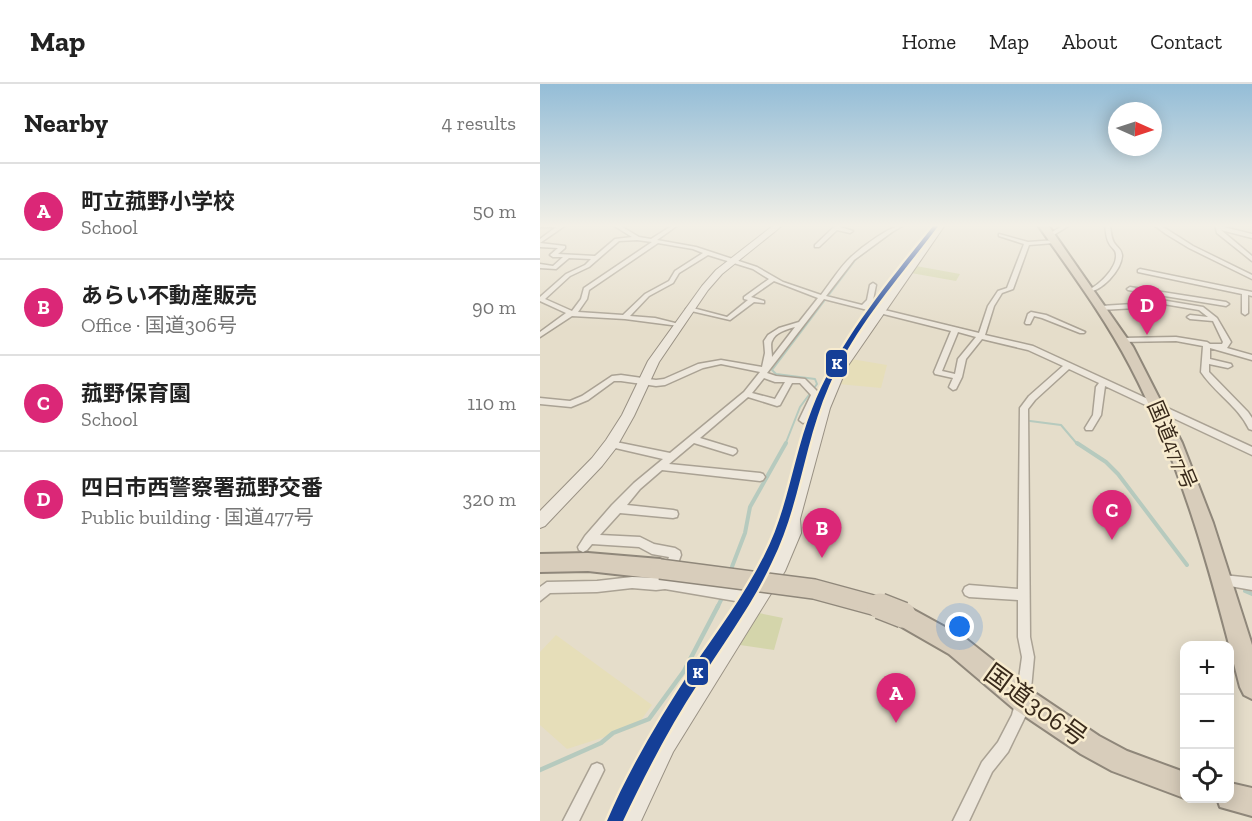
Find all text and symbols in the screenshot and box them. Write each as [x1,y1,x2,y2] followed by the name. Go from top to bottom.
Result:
[30,25,85,58] text: Map
[902,29,956,54] text: Home
[989,29,1029,54] text: Map
[1062,29,1117,54] text: About
[1150,29,1222,54] text: Contact
[1108,102,1162,156] north arrow
[24,107,108,139] text: Nearby
[441,111,516,135] text: 4 results
[81,188,235,215] text: 町立菰野小学校
[37,199,50,223] text: A
[472,199,516,223] text: 50 m
[81,215,138,239] text: School
[81,282,257,309] text: あらい不動産販売
[1128,286,1166,335] pin: D
[37,295,50,319] text: B
[472,295,516,319] text: 90 m
[81,313,237,337] text: Office · 国道306号
[825,349,848,378] line badge: K
[832,354,843,373] text: K
[81,380,191,407] text: 菰野保育園
[37,391,50,415] text: C
[467,391,516,415] text: 110 m
[1143,397,1202,493] street label: 国道477号
[81,407,138,431] text: School
[81,474,323,501] text: 四日市西警察署菰野交番
[37,487,50,511] text: D
[463,487,516,511] text: 320 m
[1092,490,1132,540] pin: C
[81,505,314,529] text: Public building · 国道477号
[802,508,842,558] pin: B
[945,612,974,641] your location
[1180,641,1234,803] map controls
[1180,641,1234,695] button: +
[978,657,1094,753] street label: 国道306号
[686,658,709,686] line badge: K
[693,663,704,682] text: K
[876,674,916,723] pin: A
[1180,695,1234,749] button: −
[1180,749,1234,803] button: locate

